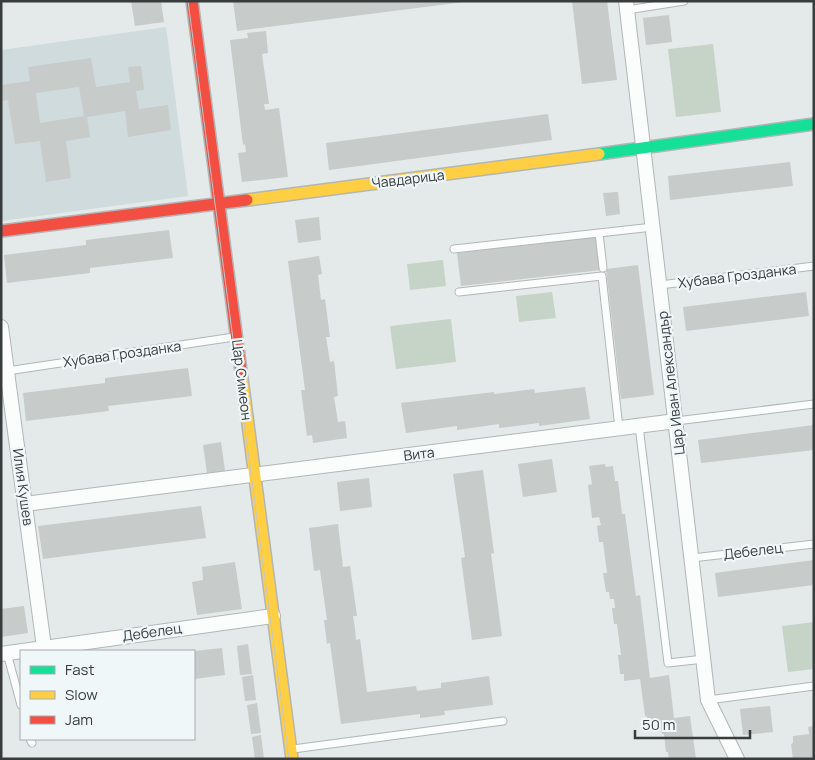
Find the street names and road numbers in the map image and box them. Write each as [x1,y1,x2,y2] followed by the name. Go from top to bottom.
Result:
[370,165,445,192] street label: Чавдарица
[677,259,797,292] street label: Хубава Грозданка
[652,310,689,456] street label: Цар Иван Александър
[62,336,182,371] street label: Хубава Грозданка
[228,338,257,421] street label: Цар Симеон
[402,442,436,465] street label: Вита
[9,447,38,527] street label: Илия Кушев
[722,537,784,564] street label: Дебелец
[121,618,183,645] street label: Дебелец

